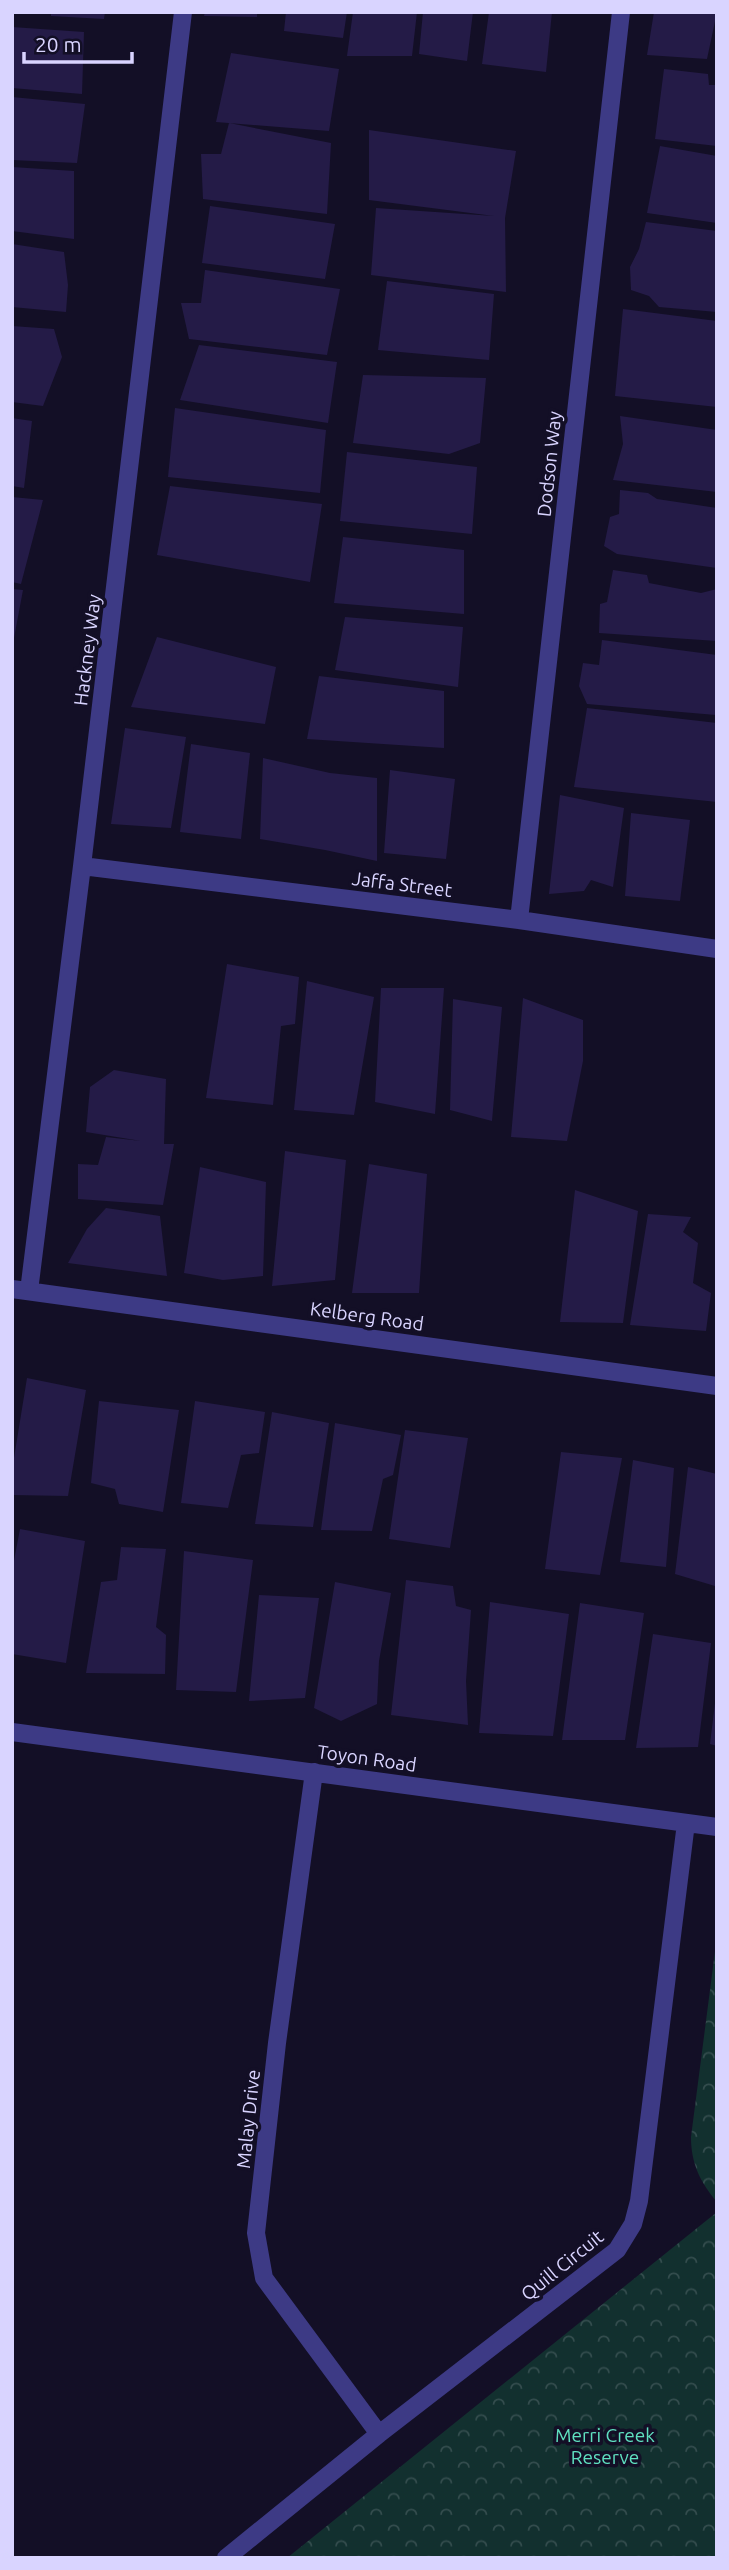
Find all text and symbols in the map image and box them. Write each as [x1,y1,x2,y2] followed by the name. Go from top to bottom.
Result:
[24,21,133,65] scale bar
[35,32,82,56] text: 20 m
[533,410,565,518] street label: Dodson Way
[69,593,105,707] street label: Hackney Way
[351,867,454,901] street label: Jaffa Street
[309,1297,425,1335] street label: Kelberg Road
[316,1740,418,1776] street label: Toyon Road
[232,2068,264,2170] street label: Malay Drive
[516,2225,608,2305] street label: Quill Circuit
[555,2424,655,2468] park label: Merri Creek Reserve

